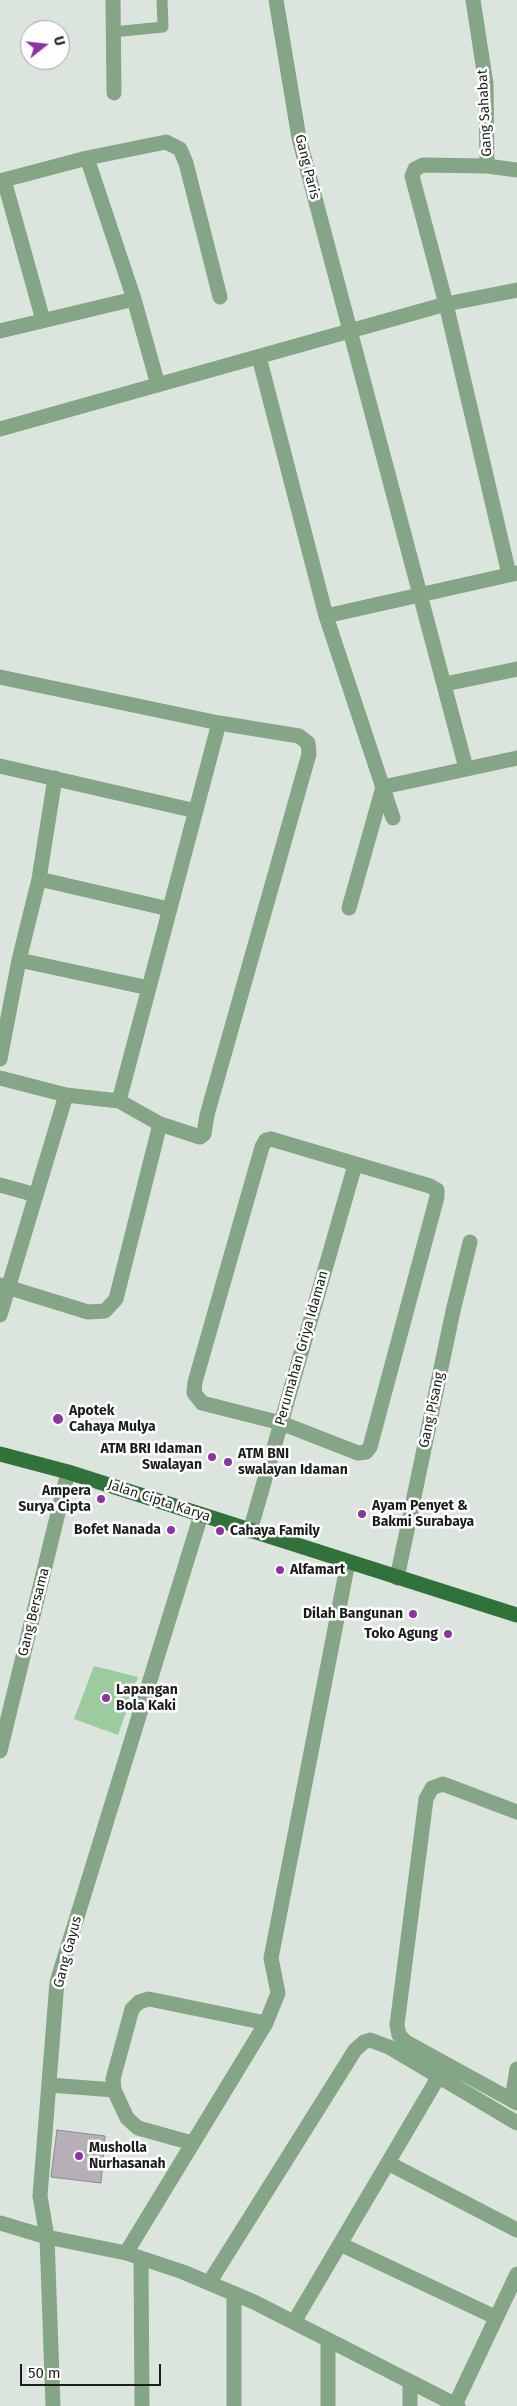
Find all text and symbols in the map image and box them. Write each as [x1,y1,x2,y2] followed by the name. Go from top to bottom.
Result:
[20,20,70,70] north arrow
[50,34,68,48] text: U
[474,69,496,157] street label: Gang Sahabat
[291,133,323,201] street label: Gang Paris
[272,1269,332,1427] street label: Perumahan Griya Idaman
[416,1370,448,1450] street label: Gang Pisang
[69,1403,156,1435] place label: Apotek Cahaya Mulya
[51,1412,65,1426] marker: Apotek Cahaya Mulya
[100,1441,202,1474] place label: ATM BRI Idaman Swalayan
[238,1446,348,1478] place label: ATM BNI swalayan Idaman
[206,1451,218,1463] marker: ATM BRI Idaman Swalayan
[222,1456,234,1468] marker: ATM BNI swalayan Idaman
[105,1476,213,1526] street label: Jalan Cipta Karya
[18,1483,91,1515] place label: Ampera Surya Cipta
[95,1493,107,1505] marker: Ampera Surya Cipta
[372,1498,474,1530] place label: Ayam Penyet & Bakmi Surabaya
[356,1508,368,1520] marker: Ayam Penyet & Bakmi Surabaya
[74,1522,161,1538] place label: Bofet Nanada
[230,1523,320,1539] place label: Cahaya Family
[165,1524,177,1536] marker: Bofet Nanada
[214,1525,226,1537] marker: Cahaya Family
[290,1562,345,1578] place label: Alfamart
[274,1564,286,1576] marker: Alfamart
[15,1566,53,1658] street label: Gang Bersama
[303,1606,403,1622] place label: Dilah Bangunan
[407,1608,419,1620] marker: Dilah Bangunan
[364,1626,438,1642] place label: Toko Agung
[442,1628,454,1640] marker: Toko Agung
[116,1682,178,1714] place label: Lapangan Bola Kaki
[100,1692,112,1704] marker: Lapangan Bola Kaki
[50,1914,86,1990] street label: Gang Gayus
[89,2140,166,2172] place label: Musholla Nurhasanah
[73,2150,85,2162] marker: Musholla Nurhasanah
[22,2354,164,2386] scale bar
[28,2364,61,2382] text: 50 m

